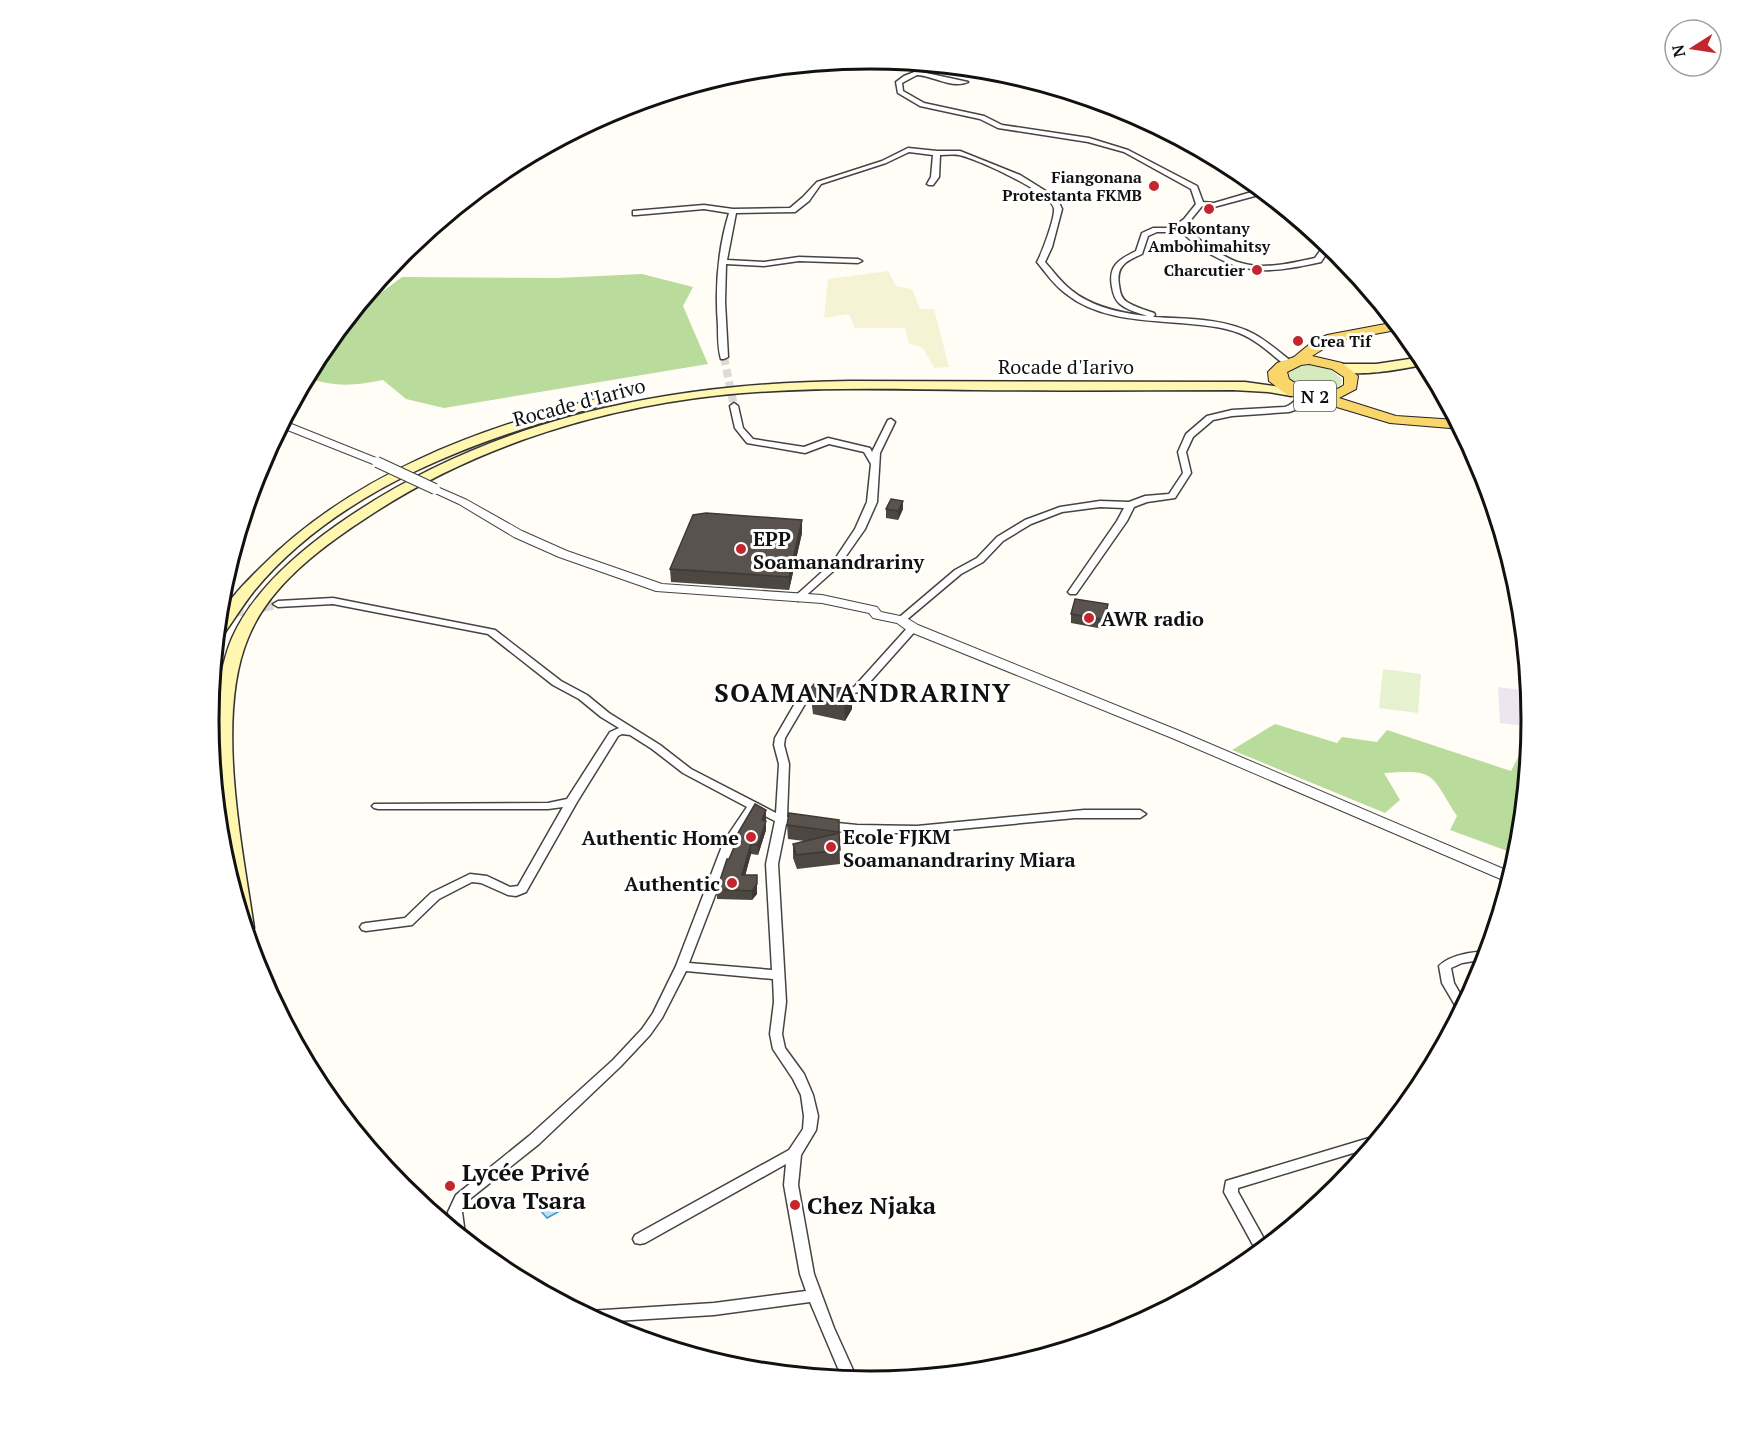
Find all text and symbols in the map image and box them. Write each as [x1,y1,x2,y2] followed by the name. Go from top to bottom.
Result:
[1663,18,1723,78] north arrow
[1666,43,1690,59] text: N
[1002,166,1142,206] place label: Fiangonana Protestanta FKMB
[1147,179,1161,193] marker: Fiangonana Protestanta FKMB
[1202,202,1216,216] marker: Fokontany Ambohimahitsy
[1148,217,1271,257] place label: Fokontany Ambohimahitsy
[1164,259,1245,281] place label: Charcutier
[1250,263,1264,277] marker: Charcutier
[1310,330,1373,352] place label: Crea Tif
[1291,334,1305,348] marker: Crea Tif
[998,353,1134,380] street label: Rocade d'Iarivo
[510,371,648,433] street label: Rocade d'Iarivo
[1294,381,1336,411] road number: N 2
[753,525,925,575] place label: EPP Soamanandrariny
[734,542,748,556] marker: EPP Soamanandrariny
[1101,605,1204,632] place label: AWR radio
[1082,611,1096,625] marker: AWR radio
[714,675,1012,709] district label: SOAMANANDRARINY
[843,823,1076,873] place label: Ecole FJKM Soamanandrariny Miara
[581,824,739,851] place label: Authentic Home
[744,830,758,844] marker: Authentic Home
[824,840,838,854] marker: Ecole FJKM Soamanandrariny Miara
[624,870,720,897] place label: Authentic
[725,876,739,890] marker: Authentic
[462,1156,590,1216] place label: Lycée Privé Lova Tsara
[443,1179,457,1193] marker: Lycée Privé Lova Tsara
[807,1189,937,1221] place label: Chez Njaka
[788,1198,802,1212] marker: Chez Njaka

